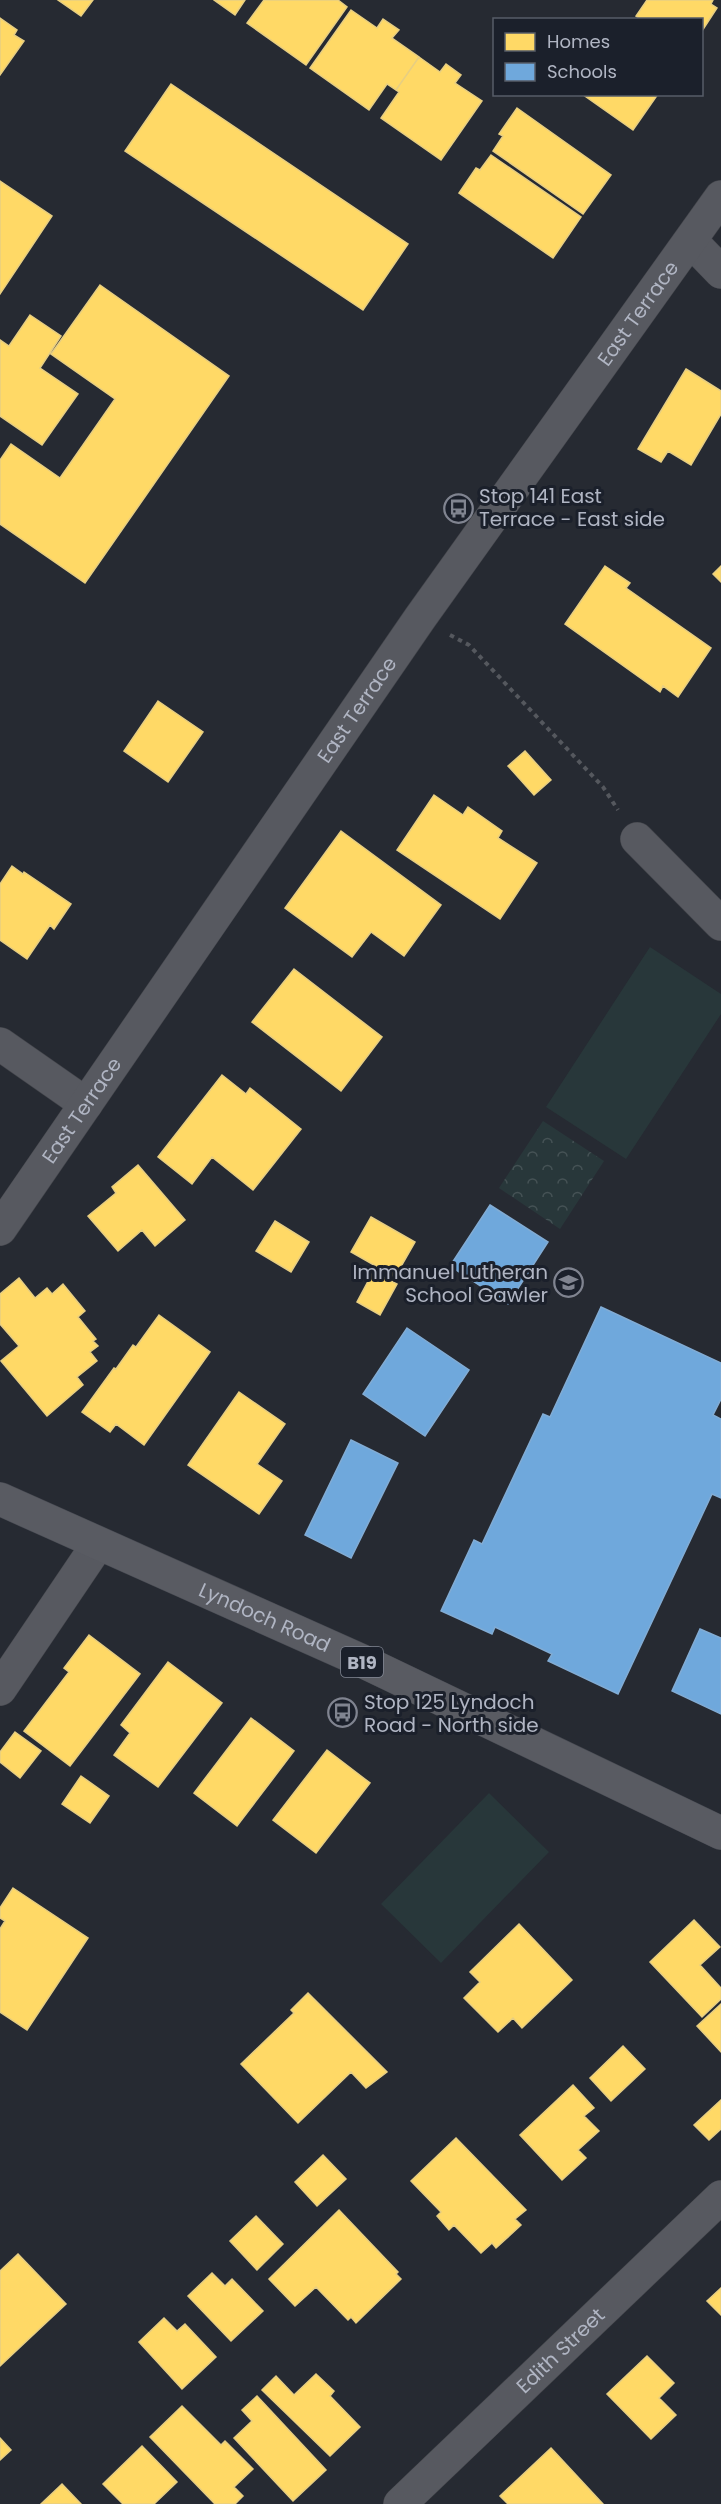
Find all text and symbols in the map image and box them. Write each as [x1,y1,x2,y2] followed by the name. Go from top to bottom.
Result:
[493,18,703,96] legend
[547,29,610,54] text: Homes
[547,59,617,84] text: Schools
[591,255,685,372] street label: East Terrace
[479,482,665,533] place label: Stop 141 East Terrace - East side
[442,492,474,524] bus stop icon: Stop 141 East Terrace - East side
[310,651,403,768] street label: East Terrace
[35,1052,128,1169] street label: East Terrace
[352,1258,548,1309] place label: Immanuel Lutheran School Gawler
[553,1267,585,1299] school or university icon: Immanuel Lutheran School Gawler
[194,1576,335,1659] street label: Lyndoch Road
[341,1647,383,1677] road number: B19
[364,1688,539,1739] place label: Stop 125 Lyndoch Road - North side
[327,1697,359,1729] bus stop icon: Stop 125 Lyndoch Road - North side
[510,2301,611,2400] street label: Edith Street

